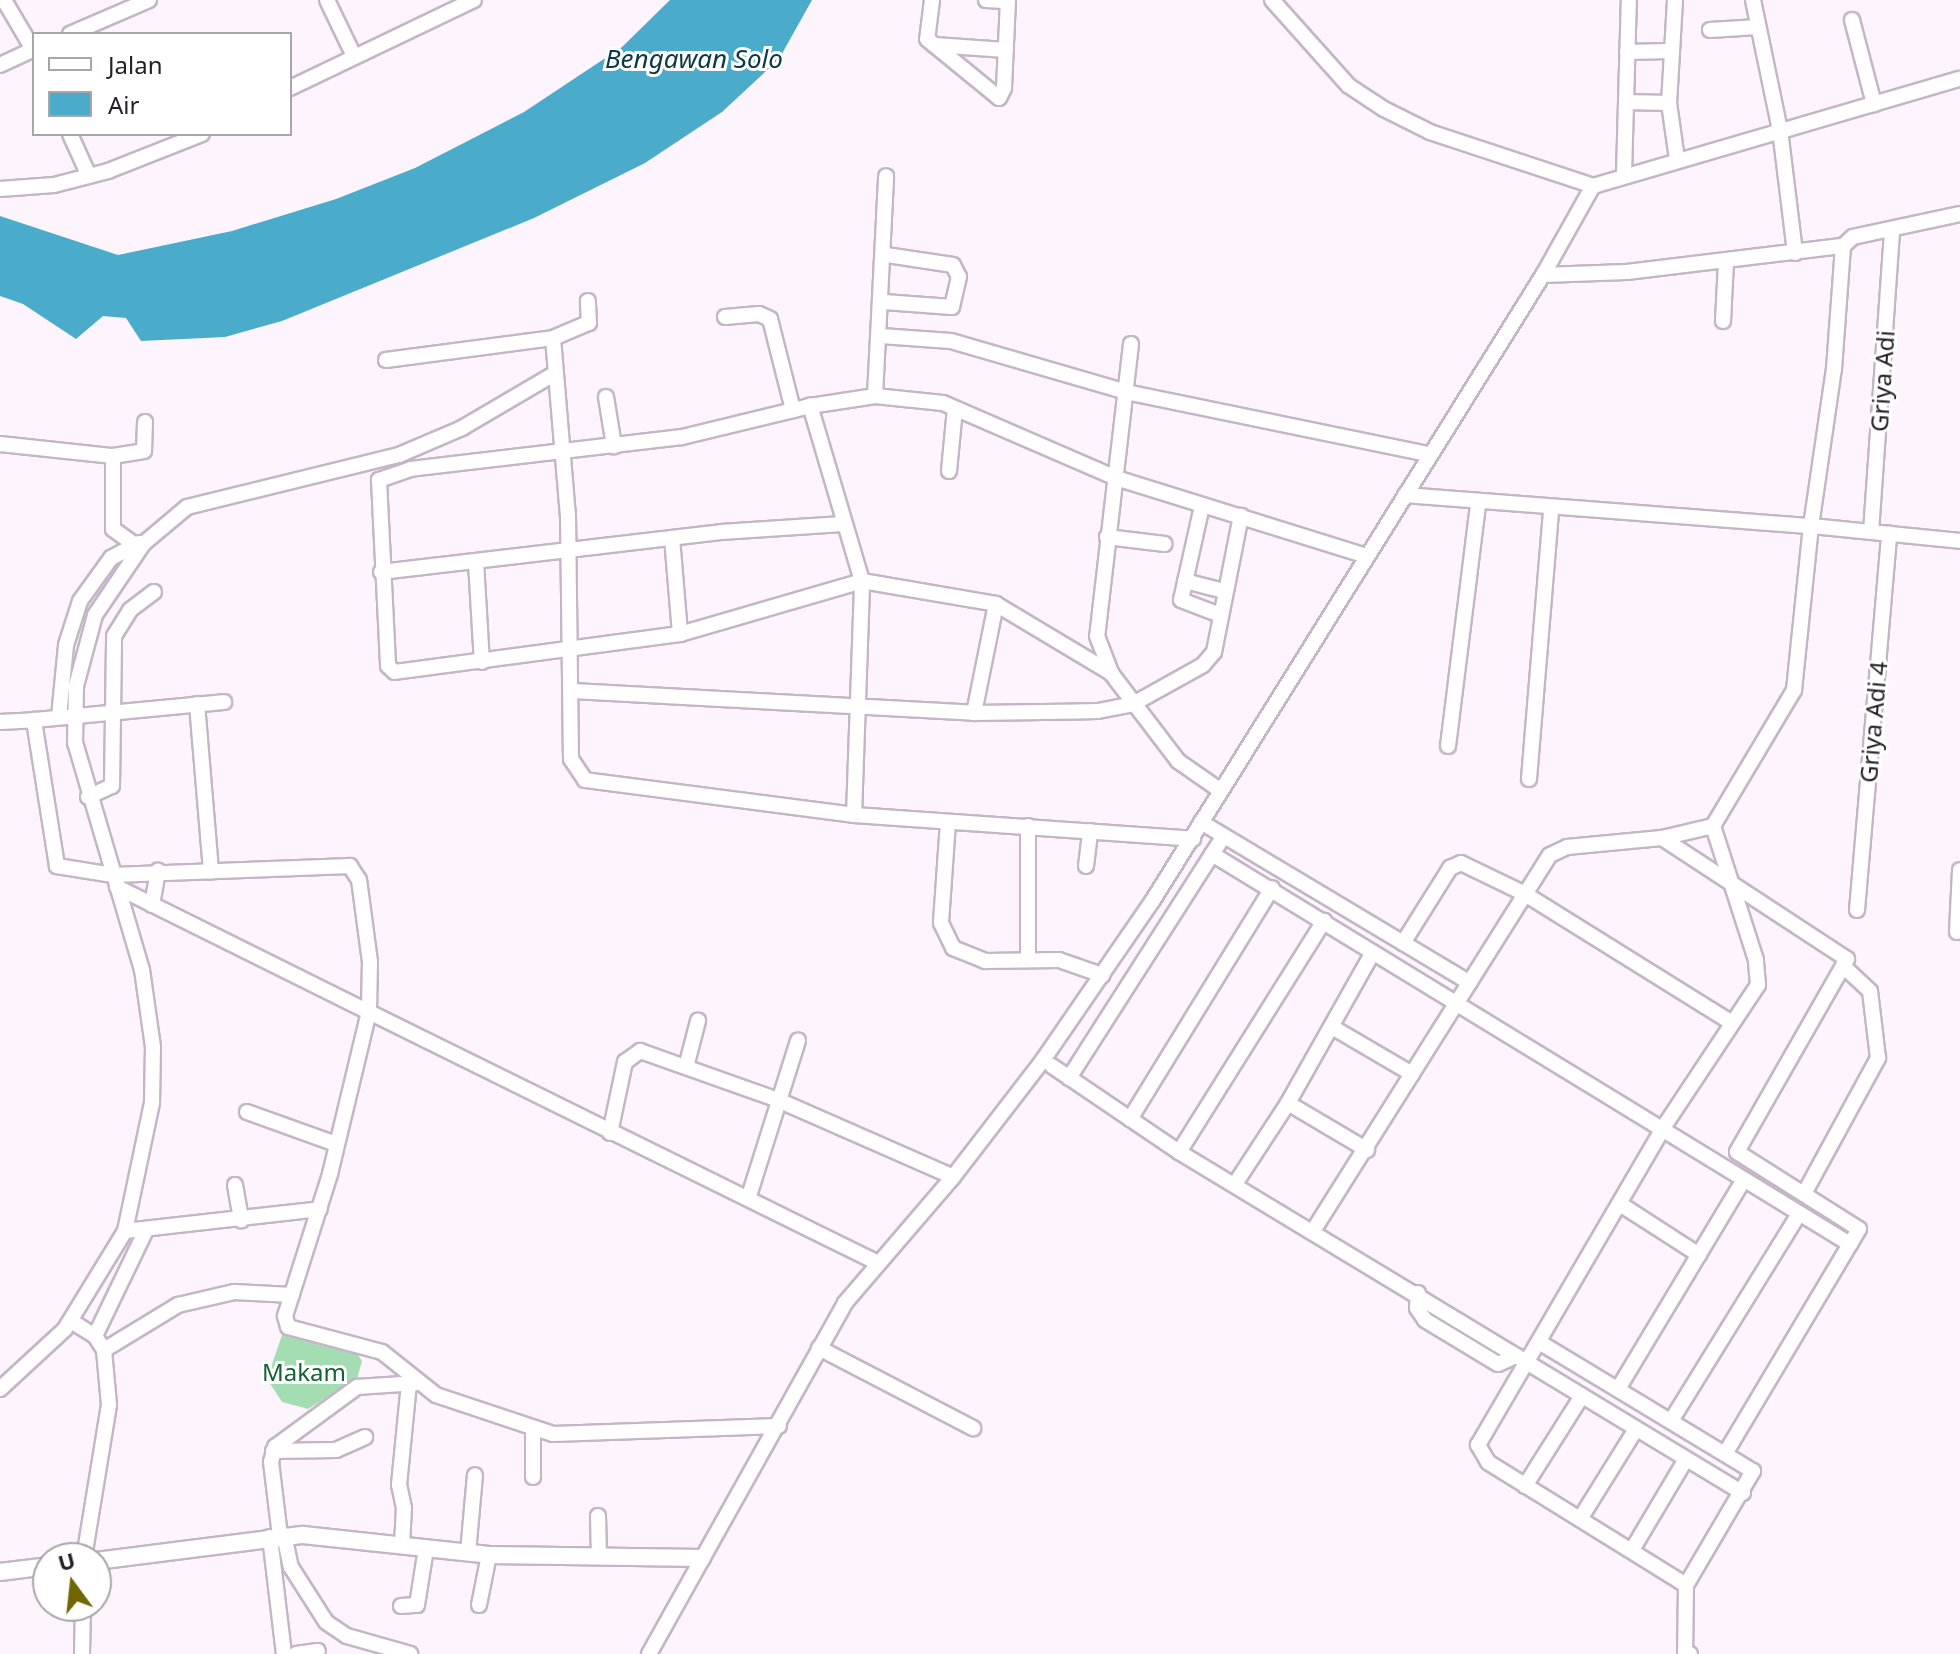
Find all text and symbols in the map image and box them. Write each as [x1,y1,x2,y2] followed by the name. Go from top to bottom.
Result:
[32,32,292,136] legend
[605,43,783,75] water label: Bengawan Solo
[108,48,163,81] text: Jalan
[108,88,139,121] text: Air
[1864,329,1900,433] street label: Griya Adi
[1853,660,1893,784] street label: Griya Adi 4
[262,1358,346,1386] park label: Makam
[32,1542,112,1622] north arrow
[54,1544,78,1577] text: U

